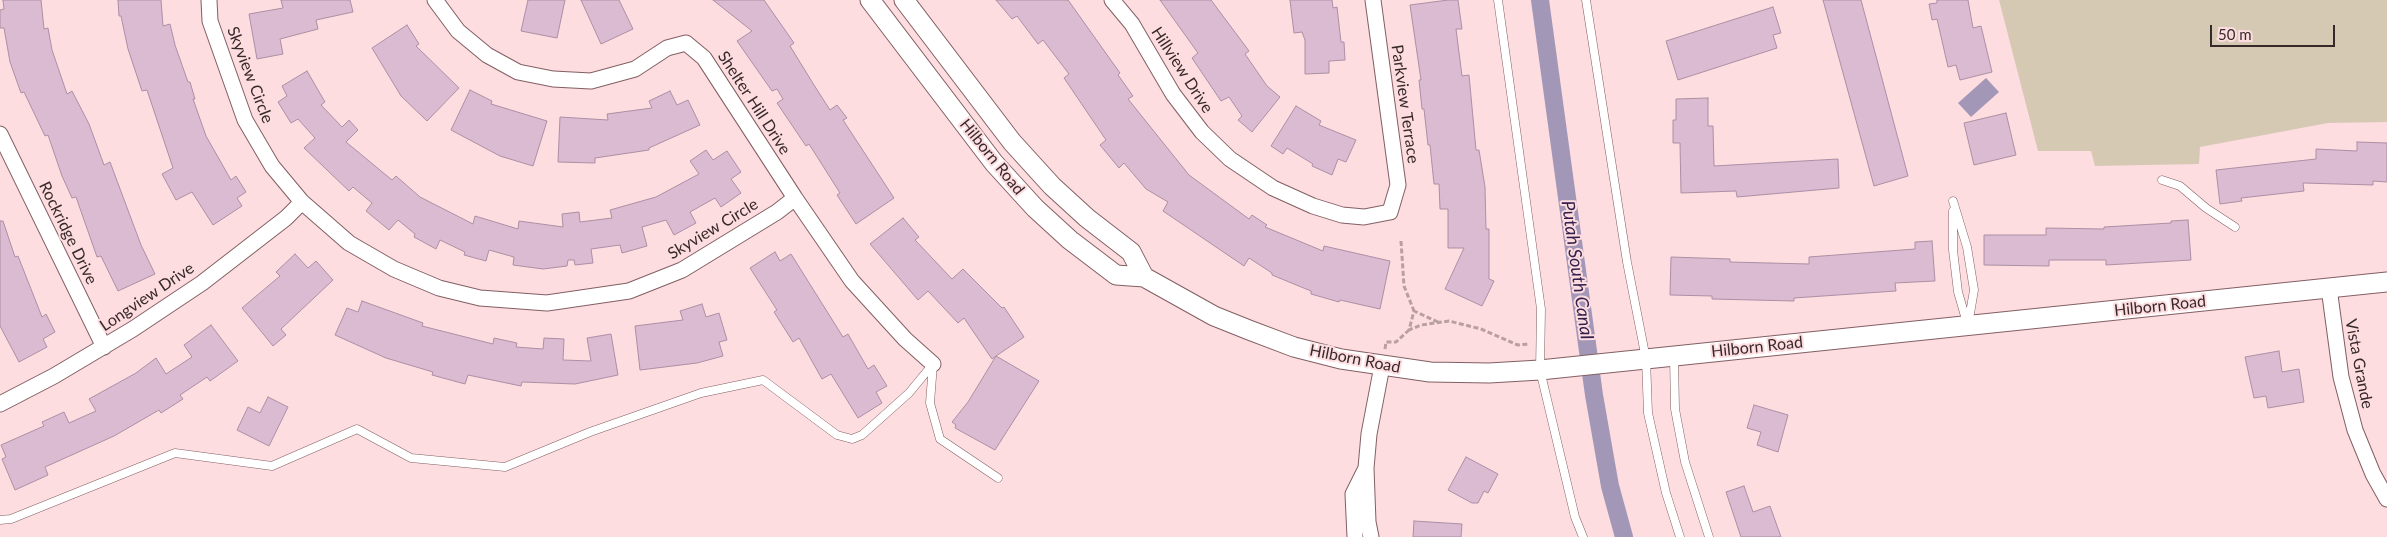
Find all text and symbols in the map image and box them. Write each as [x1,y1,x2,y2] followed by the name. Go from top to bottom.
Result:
[2212,15,2337,47] scale bar
[1147,23,1217,117] street label: Hillview Drive
[223,24,277,126] street label: Skyview Circle
[2218,25,2252,43] text: 50 m
[1387,43,1423,165] street label: Parkview Terrace
[713,48,795,158] street label: Shelter Hill Drive
[956,115,1028,199] street label: Hilborn Road
[35,179,101,287] street label: Rockridge Drive
[664,195,762,263] street label: Skyview Circle
[1557,199,1597,341] water label: Putah South Canal
[96,259,198,335] street label: Longview Drive
[2113,292,2207,320] street label: Hilborn Road
[2341,318,2377,410] street label: Vista Grande
[1710,333,1804,361] street label: Hilborn Road
[1308,341,1402,377] street label: Hilborn Road

